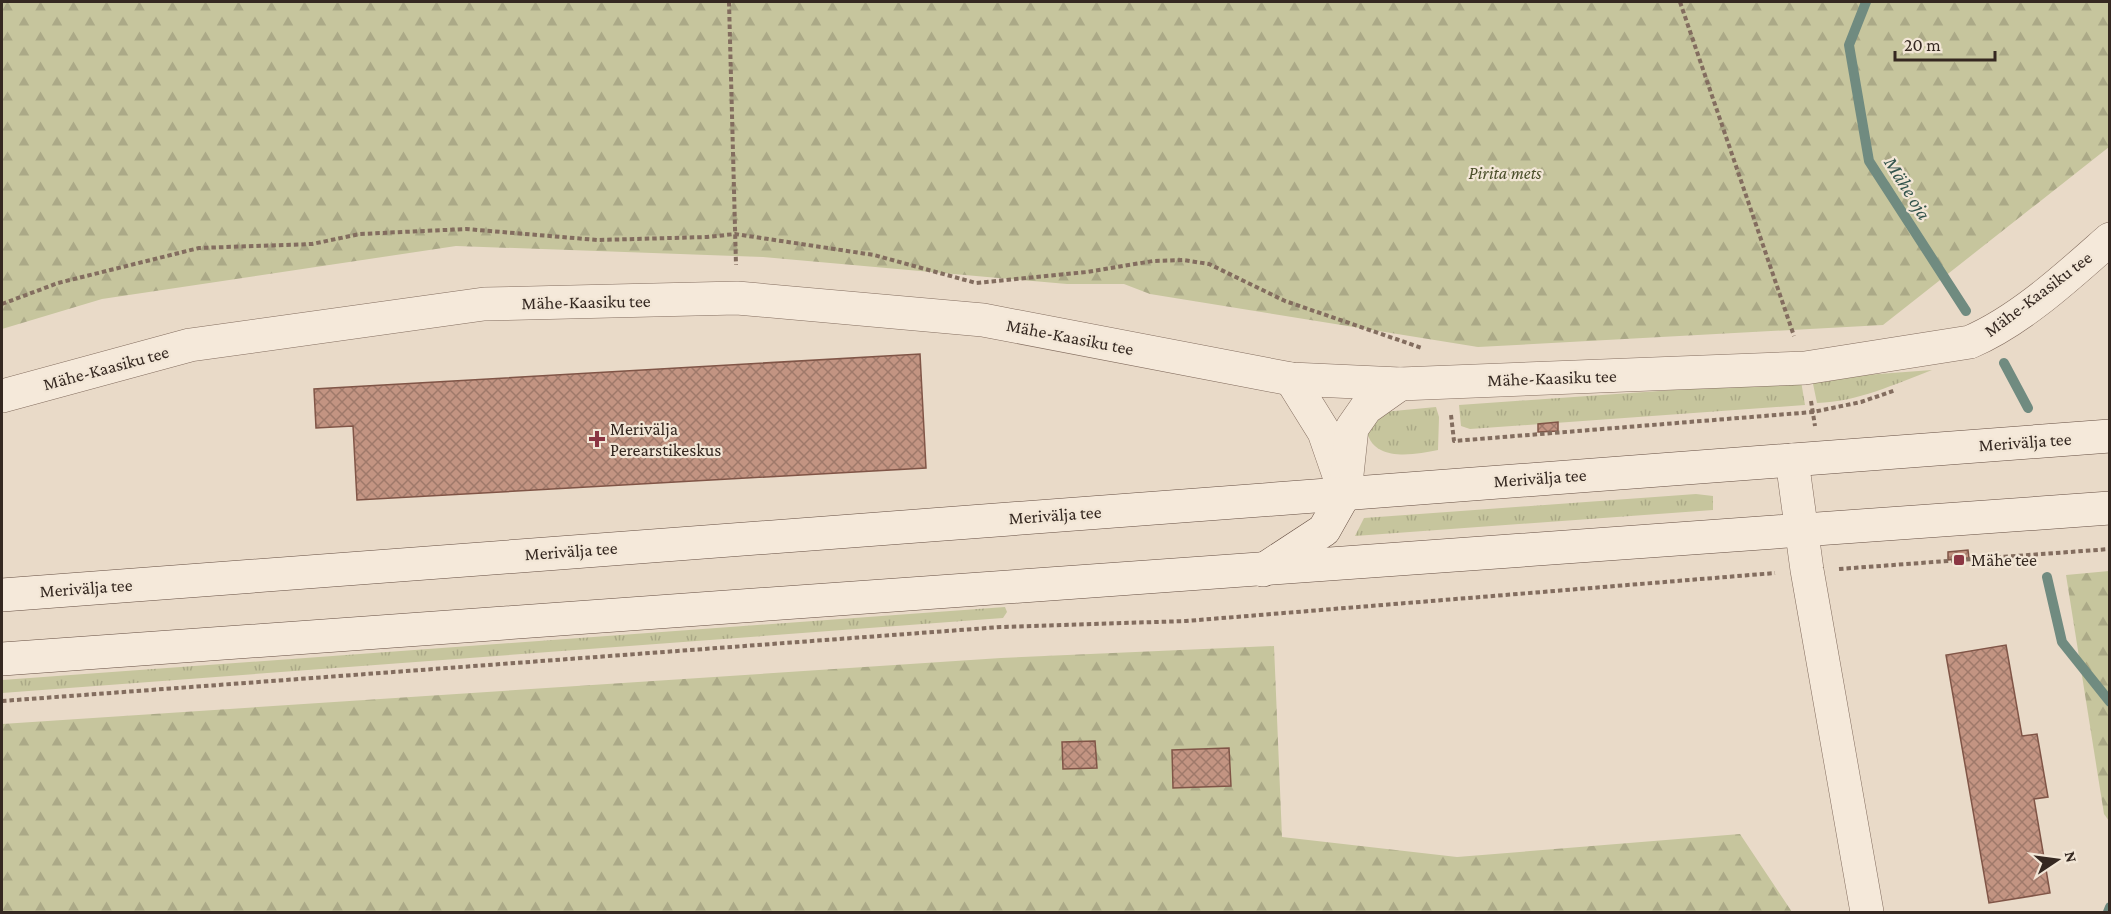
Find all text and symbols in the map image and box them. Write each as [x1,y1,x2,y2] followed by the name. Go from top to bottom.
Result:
[1895,24,1996,62] scale bar
[1904,35,1941,55] text: 20 m
[1879,152,1936,224] water label: Mähe oja
[1468,163,1542,183] park label: Pirita mets
[1980,247,2096,341] street label: Mähe-Kaasiku tee
[521,291,651,313] street label: Mähe-Kaasiku tee
[1005,315,1135,359] street label: Mähe-Kaasiku tee
[41,342,171,394] street label: Mähe-Kaasiku tee
[1487,366,1617,390] street label: Mähe-Kaasiku tee
[610,419,721,460] place label: Merivälja Perearstikeskus
[1978,429,2072,456] street label: Merivälja tee
[588,430,606,448] marker: Merivälja Perearstikeskus
[1493,465,1587,492] street label: Merivälja tee
[1008,502,1102,529] street label: Merivälja tee
[524,538,618,565] street label: Merivälja tee
[1971,550,2037,570] place label: Mähe tee
[1952,553,1966,567] marker: Mähe tee
[39,575,133,602] street label: Merivälja tee
[2027,830,2087,890] north arrow
[2062,850,2081,864] text: N

